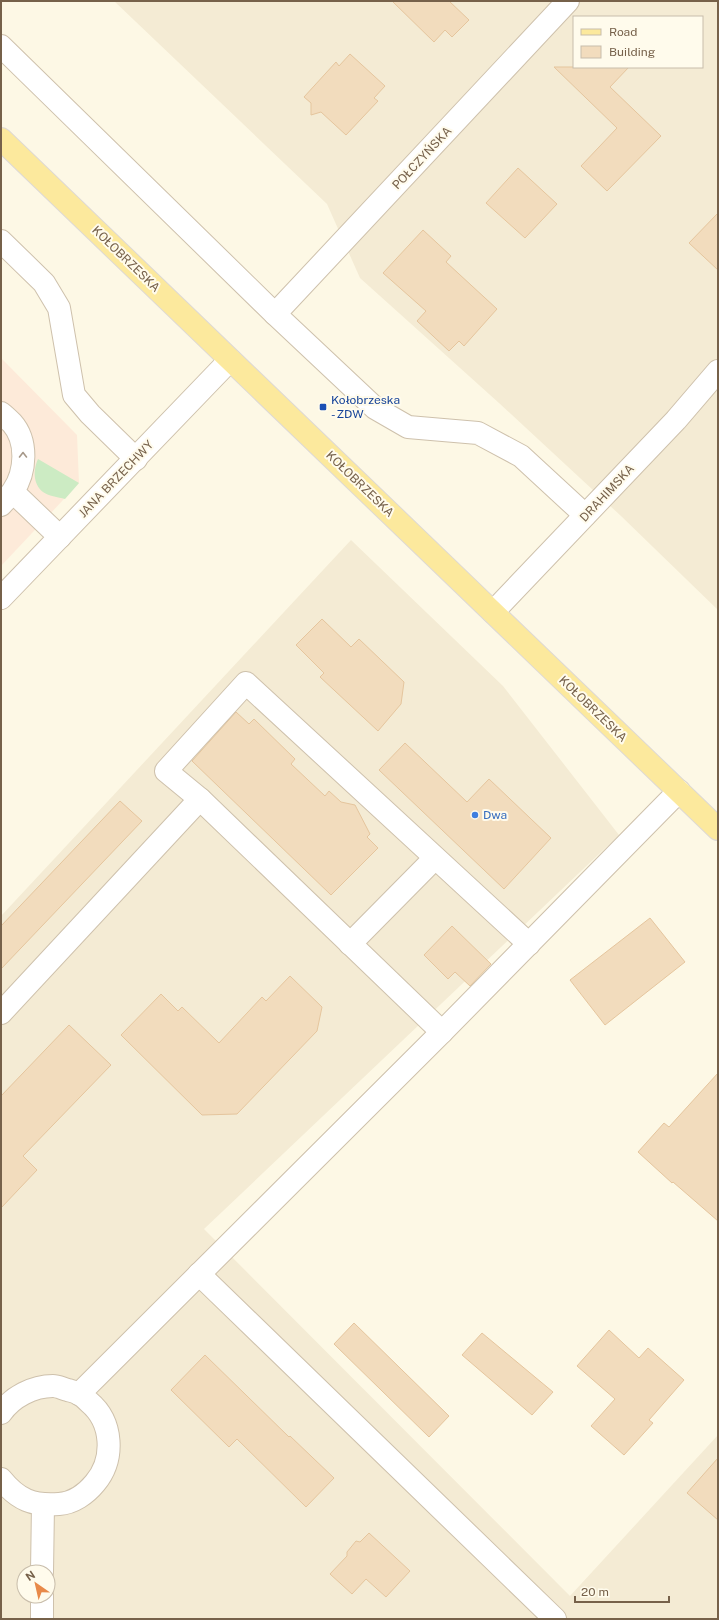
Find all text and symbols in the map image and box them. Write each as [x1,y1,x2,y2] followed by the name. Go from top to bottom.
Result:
[573,16,703,68] legend
[609,25,637,39] text: Road
[609,45,655,59] text: Building
[389,124,455,192] street label: POŁCZYŃSKA
[89,223,163,295] street label: KOŁOBRZESKA
[331,393,400,421] place label: Kołobrzeska - ZDW
[318,402,328,412] marker: Kołobrzeska - ZDW
[76,437,157,520] street label: JANA BRZECHWY
[323,448,397,520] street label: KOŁOBRZESKA
[19,452,27,458] one-way arrow
[577,461,637,525] street label: DRAHIMSKA
[556,673,630,745] street label: KOŁOBRZESKA
[483,808,507,822] place label: Dwa
[470,810,480,820] marker: Dwa
[16,1564,56,1604] north arrow
[23,1568,37,1583] text: N
[575,1578,669,1604] scale bar
[581,1585,609,1599] text: 20 m

